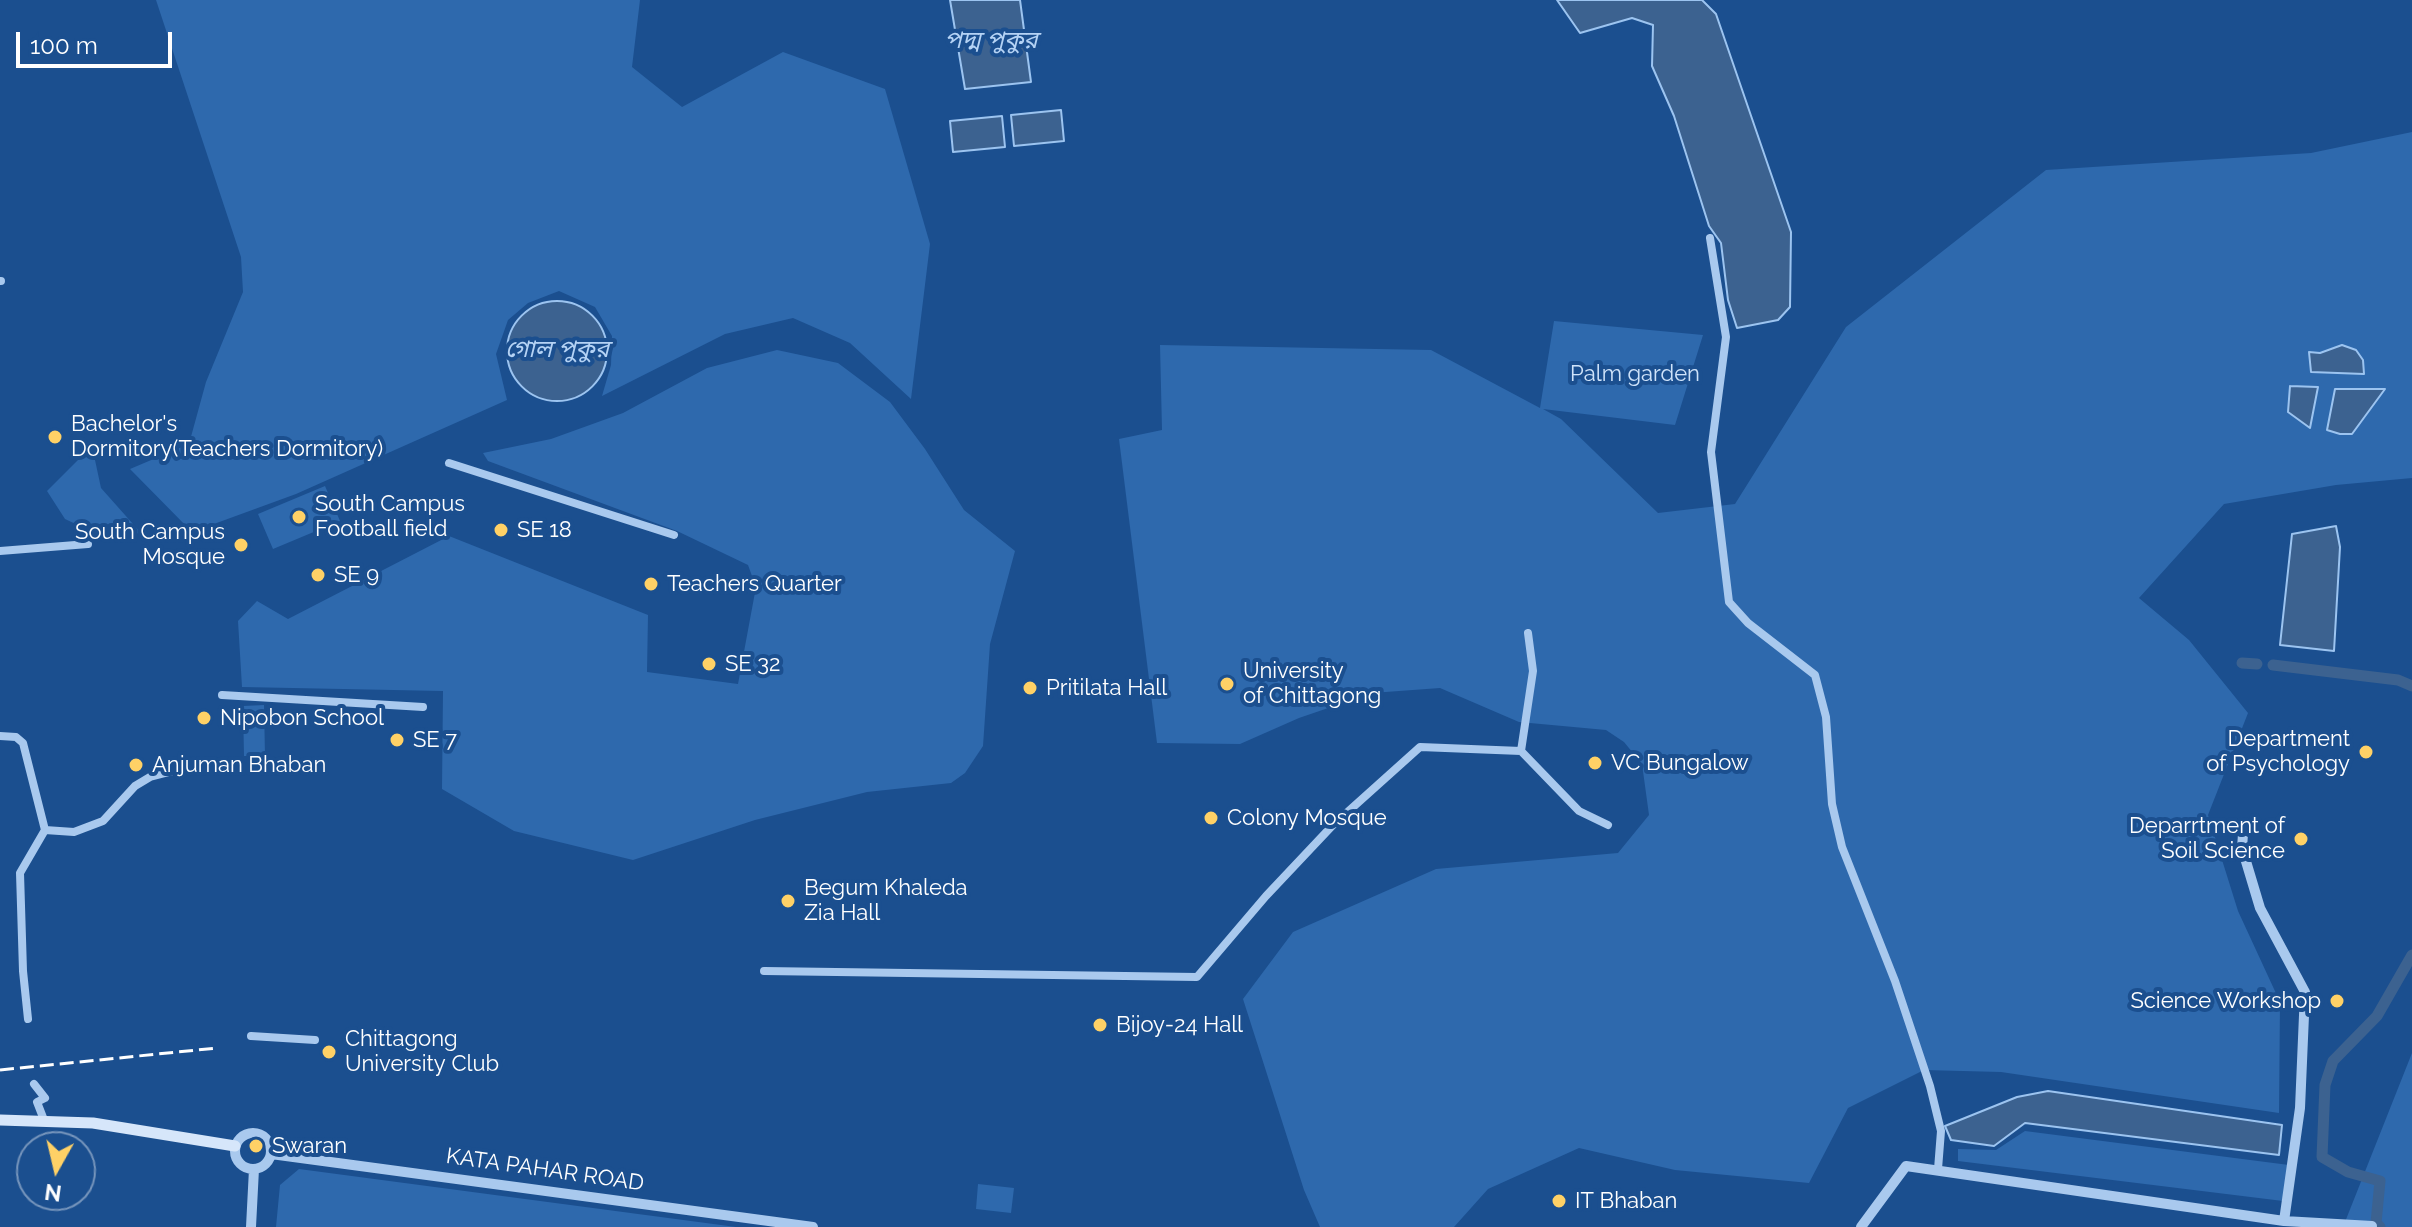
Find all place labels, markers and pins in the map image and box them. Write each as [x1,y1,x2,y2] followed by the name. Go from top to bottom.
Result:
[71,411,383,462] place label: Bachelor's Dormitory(Teachers Dormitory)
[46,428,64,446] marker: Bachelor's Dormitory(Teachers Dormitory)
[315,491,465,542] place label: South Campus Football field
[290,508,308,526] marker: South Campus Football field
[517,517,572,543] place label: SE 18
[75,519,225,570] place label: South Campus Mosque
[492,521,510,539] marker: SE 18
[232,536,250,554] marker: South Campus Mosque
[334,562,379,588] place label: SE 9
[309,566,327,584] marker: SE 9
[667,571,842,597] place label: Teachers Quarter
[642,575,660,593] marker: Teachers Quarter
[725,651,781,677] place label: SE 32
[700,655,718,673] marker: SE 32
[1243,658,1381,710] place label: University of Chittagong
[1046,675,1167,701] place label: Pritilata Hall
[1218,675,1236,693] marker: University of Chittagong
[1021,679,1039,697] marker: Pritilata Hall
[220,705,384,731] place label: Nipobon School
[195,709,213,727] marker: Nipobon School
[2206,726,2350,778] place label: Department of Psychology
[413,727,457,753] place label: SE 7
[388,731,406,749] marker: SE 7
[2357,743,2375,761] marker: Department of Psychology
[1611,750,1749,776] place label: VC Bungalow
[152,752,326,778] place label: Anjuman Bhaban
[1586,754,1604,772] marker: VC Bungalow
[127,756,145,774] marker: Anjuman Bhaban
[1227,805,1387,831] place label: Colony Mosque
[1202,809,1220,827] marker: Colony Mosque
[2129,813,2285,864] place label: Deparrtment of Soil Science
[2292,830,2310,848] marker: Deparrtment of Soil Science
[804,875,968,926] place label: Begum Khaleda Zia Hall
[779,892,797,910] marker: Begum Khaleda Zia Hall
[2130,988,2321,1014] place label: Science Workshop
[2328,992,2346,1010] marker: Science Workshop
[1116,1012,1243,1038] place label: Bijoy-24 Hall
[1091,1016,1109,1034] marker: Bijoy-24 Hall
[345,1026,499,1078] place label: Chittagong University Club
[320,1043,338,1061] marker: Chittagong University Club
[272,1133,347,1159] place label: Swaran
[247,1137,265,1155] marker: Swaran
[1575,1188,1677,1214] place label: IT Bhaban
[1550,1192,1568,1210] marker: IT Bhaban

